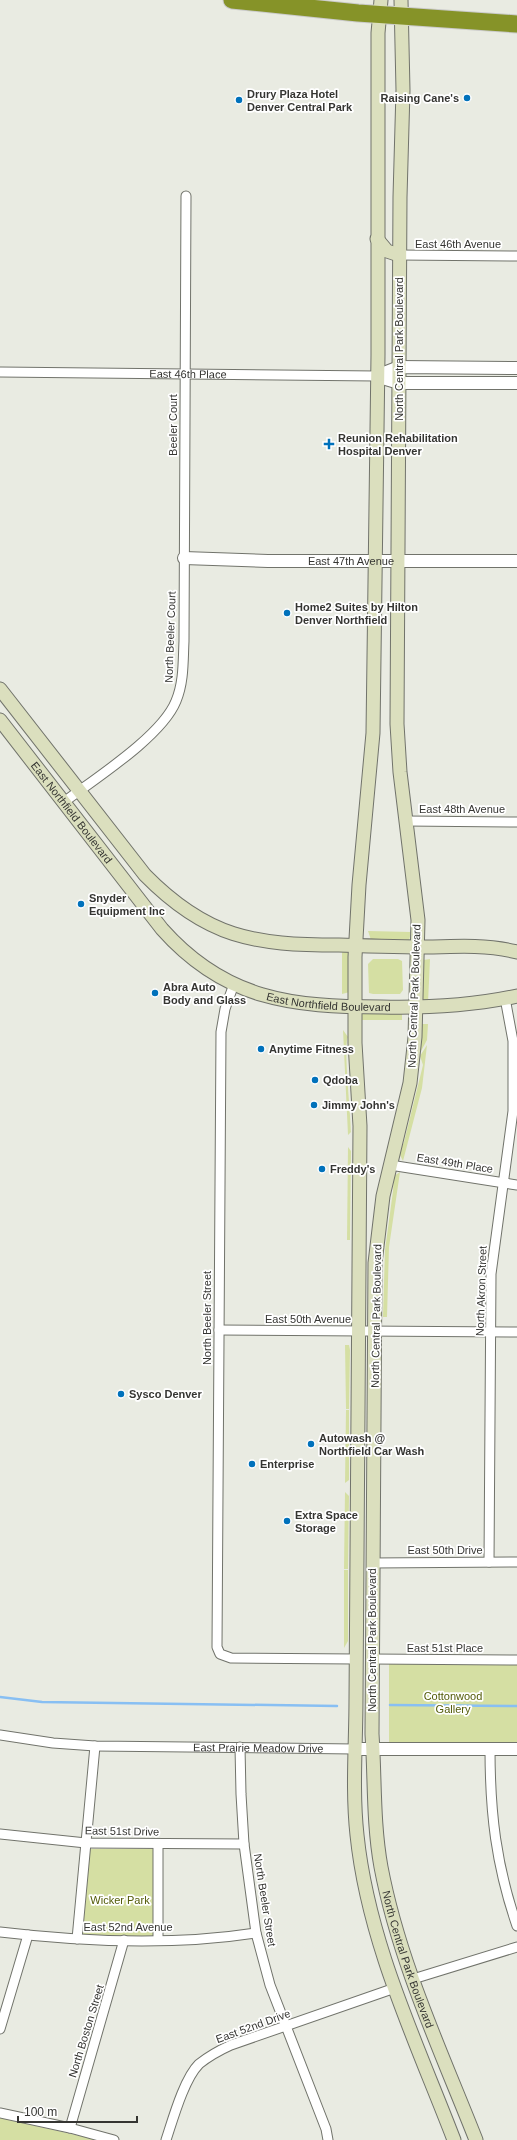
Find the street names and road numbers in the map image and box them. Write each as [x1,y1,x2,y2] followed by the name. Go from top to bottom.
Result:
[415,238,501,250] street label: East 46th Avenue
[393,277,405,421] street label: North Central Park Boulevard
[149,368,227,380] street label: East 46th Place
[167,394,179,456] street label: Beeler Court
[308,555,394,567] street label: East 47th Avenue
[162,591,178,683] street label: North Beeler Court
[29,759,115,866] street label: East Northfield Boulevard
[419,803,505,815] street label: East 48th Avenue
[405,924,423,1068] street label: North Central Park Boulevard
[265,990,391,1013] street label: East Northfield Boulevard
[416,1151,494,1175] street label: East 49th Place
[369,1244,383,1388] street label: North Central Park Boulevard
[473,1246,489,1336] street label: North Akron Street
[201,1271,213,1365] street label: North Beeler Street
[265,1313,351,1325] street label: East 50th Avenue
[407,1544,483,1556] street label: East 50th Drive
[366,1568,378,1712] street label: North Central Park Boulevard
[407,1642,483,1654] street label: East 51st Place
[193,1741,324,1755] street label: East Prairie Meadow Drive
[85,1824,159,1838] street label: East 51st Drive
[252,1853,278,1947] street label: North Beeler Street
[380,1890,436,2030] street label: North Central Park Boulevard
[83,1921,173,1933] street label: East 52nd Avenue
[66,1983,106,2079] street label: North Boston Street
[214,2007,292,2045] street label: East 52nd Drive

